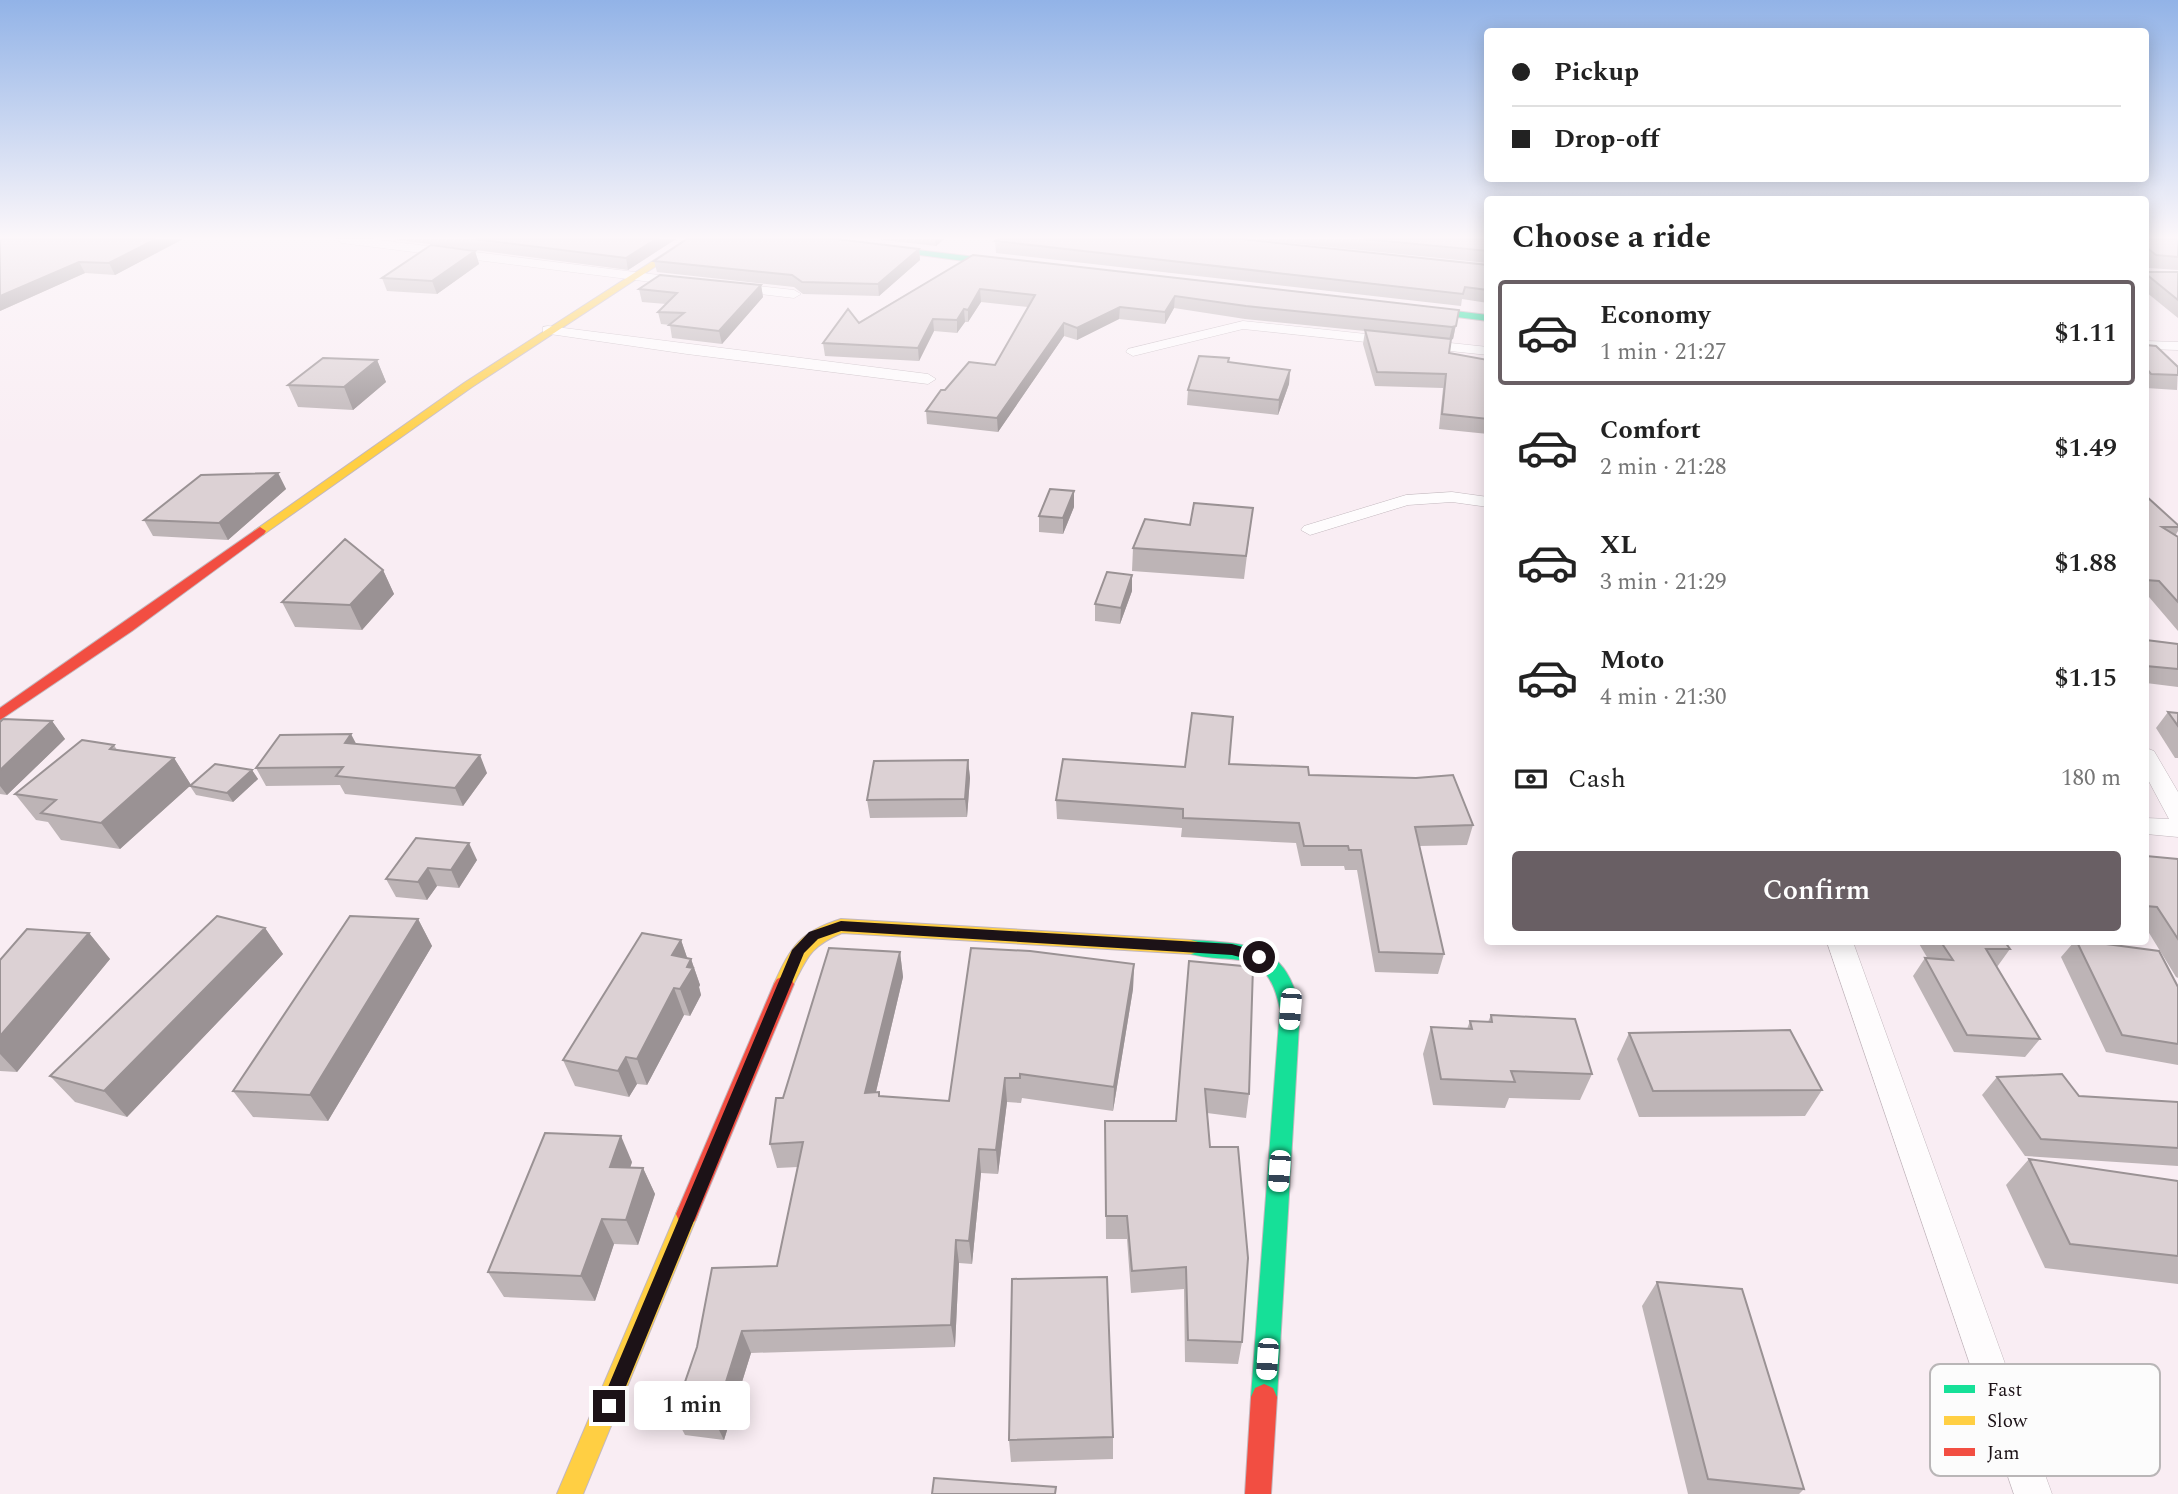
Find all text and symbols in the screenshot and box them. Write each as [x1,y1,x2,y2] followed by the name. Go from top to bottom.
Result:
[1554,52,1639,92] text: Pickup
[1554,119,1659,159] text: Drop-off
[1512,213,1711,262] text: Choose a ride
[1600,295,1710,335] text: Economy
[1516,301,1579,364] icon: car
[2054,313,2117,353] text: $1.11
[1600,335,1727,370] text: 1 min · 21:27
[1600,410,1701,450] text: Comfort
[1516,416,1579,479] icon: car
[2054,428,2117,468] text: $1.49
[1600,450,1727,485] text: 2 min · 21:28
[1600,525,1637,565] text: XL
[1516,531,1579,594] icon: car
[2054,543,2117,583] text: $1.88
[1600,565,1727,600] text: 3 min · 21:29
[1600,640,1664,680] text: Moto
[1516,646,1579,709] icon: car
[2054,658,2117,698] text: $1.15
[1600,680,1727,715] text: 4 min · 21:30
[1568,759,1626,799] text: Cash
[1512,760,1550,798] icon: cash
[2061,761,2121,796] text: 180 m
[1512,851,2121,931] button: Confirm
[1243,941,1275,973] route start
[1279,987,1302,1031] car
[1268,1149,1291,1193] car
[1256,1337,1279,1381] car
[1930,1364,2160,1476] legend
[1987,1376,2023,1405] text: Fast
[634,1382,749,1430] callout: 1 min
[662,1388,722,1423] text: 1 min
[593,1390,625,1422] route end
[1987,1407,2028,1436] text: Slow
[1987,1439,2019,1468] text: Jam

